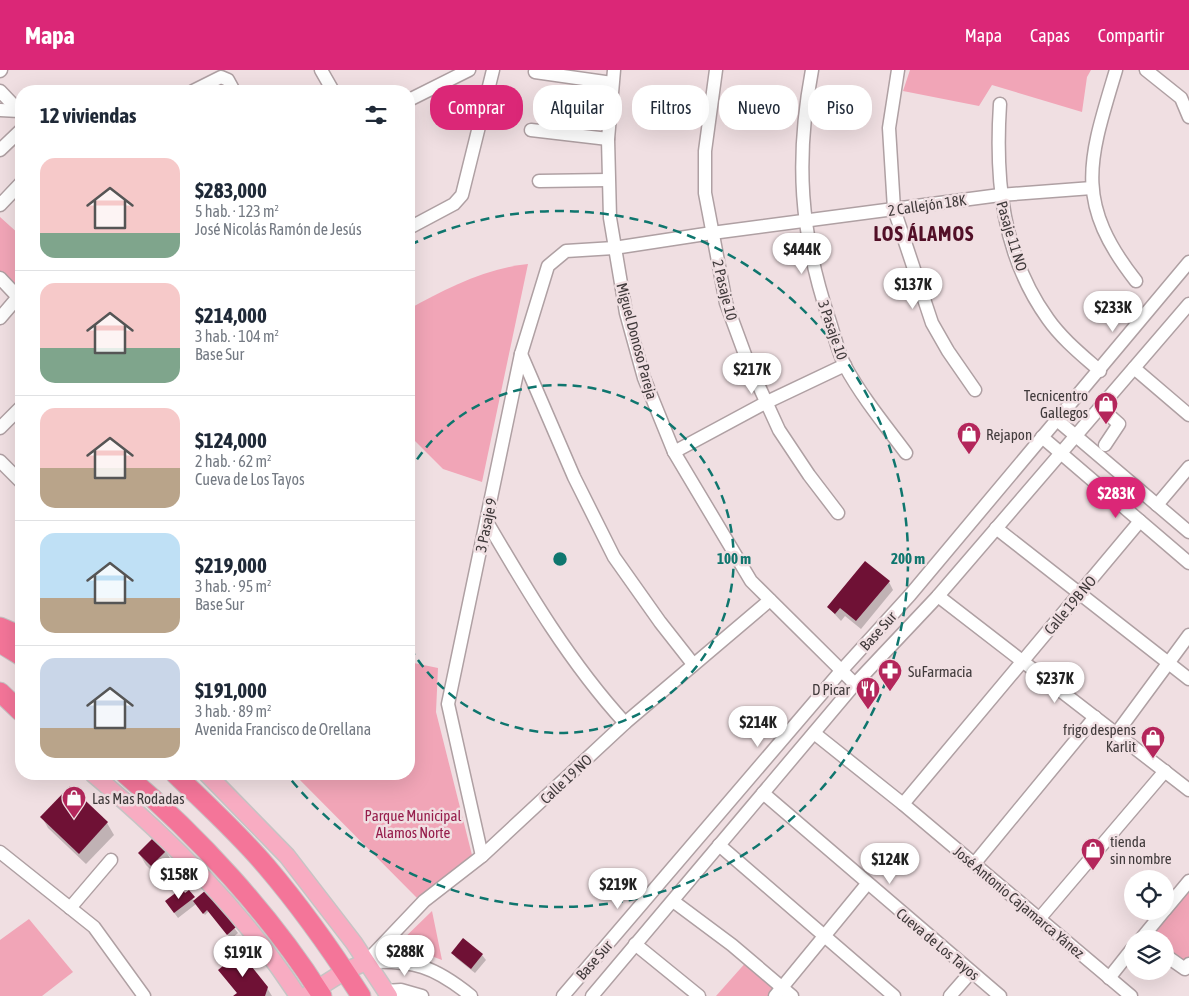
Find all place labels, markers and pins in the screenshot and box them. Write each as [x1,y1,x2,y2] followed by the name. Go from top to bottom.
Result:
[767,232,837,275] pin: $444K
[878,268,948,310] pin: $137K
[1078,290,1148,333] pin: $233K
[717,352,787,395] pin: $217K
[1024,387,1088,421] place label: Tecnicentro Gallegos
[1093,391,1119,425] shop icon: Tecnicentro Gallegos
[956,421,982,455] shop icon: Rejapon
[986,426,1032,443] place label: Rejapon
[1081,476,1151,519] pin: $283K
[551,550,569,568] centre of rings
[877,658,903,692] pharmacy icon: SuFarmacia
[1020,662,1090,704] pin: $237K
[908,663,972,680] place label: SuFarmacia
[855,676,881,710] restaurant icon: D Picar
[812,681,851,698] place label: D Picar
[723,706,793,748] pin: $214K
[1063,721,1136,755] place label: frigo despens Karlit
[1140,725,1166,759] shop icon: frigo despens Karlit
[61,785,87,819] shop icon: Las Mas Rodadas
[92,790,185,807] place label: Las Mas Rodadas
[1110,833,1172,867] place label: tienda sin nombre
[1080,837,1106,871] shop icon: tienda sin nombre
[855,842,925,885] pin: $124K
[144,858,214,900] pin: $158K
[583,868,653,910] pin: $219K
[370,934,440,977] pin: $288K
[208,936,278,978] pin: $191K

